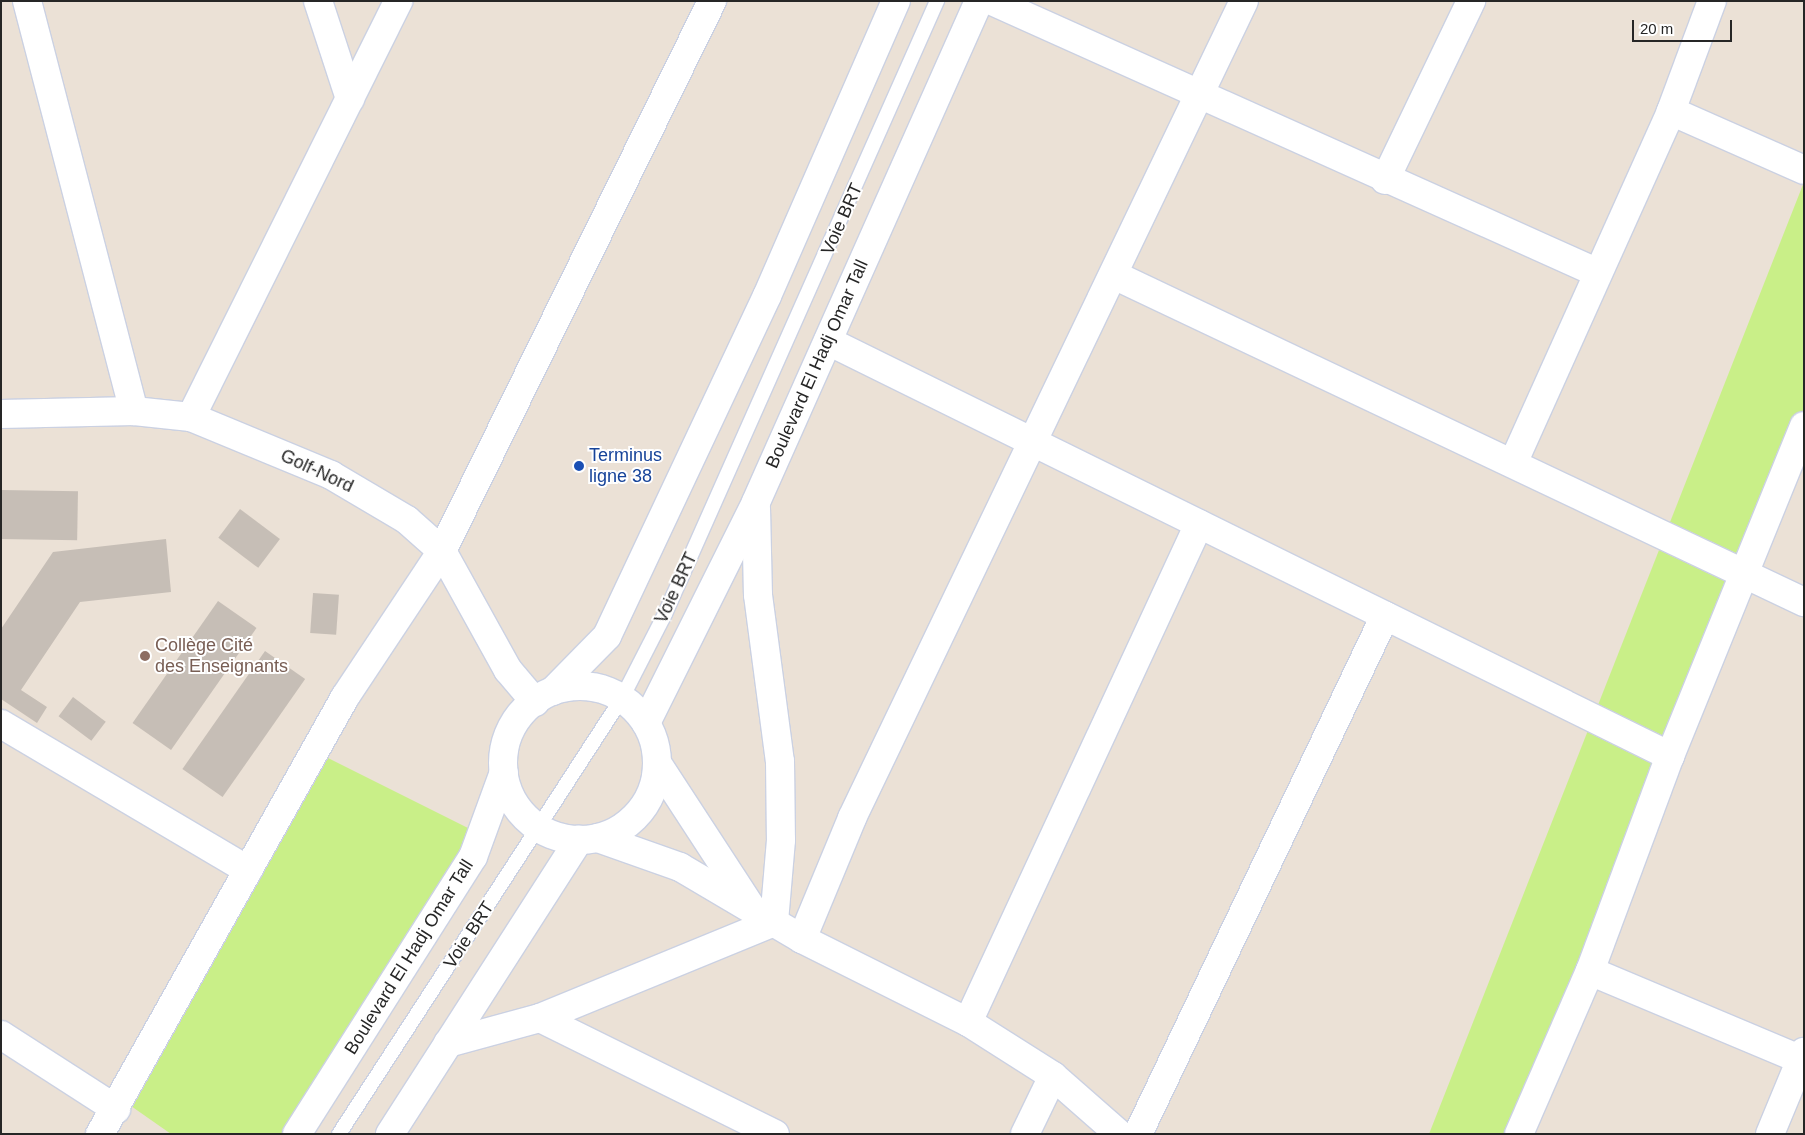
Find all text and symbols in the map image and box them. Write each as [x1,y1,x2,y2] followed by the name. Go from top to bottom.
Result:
[1635,10,1735,42] scale bar
[1640,20,1673,37] text: 20 m
[817,180,867,258] street label: Voie BRT
[761,256,873,472] street label: Boulevard El Hadj Omar Tall
[277,445,357,497] street label: Golf-Nord
[589,445,662,488] place label: Terminus ligne 38
[573,460,585,472] marker: Terminus ligne 38
[650,549,702,627] street label: Voie BRT
[155,635,288,678] place label: Collège Cité des Enseignants
[139,650,151,662] marker: Collège Cité des Enseignants
[340,855,478,1059] street label: Boulevard El Hadj Omar Tall
[439,897,499,973] street label: Voie BRT

